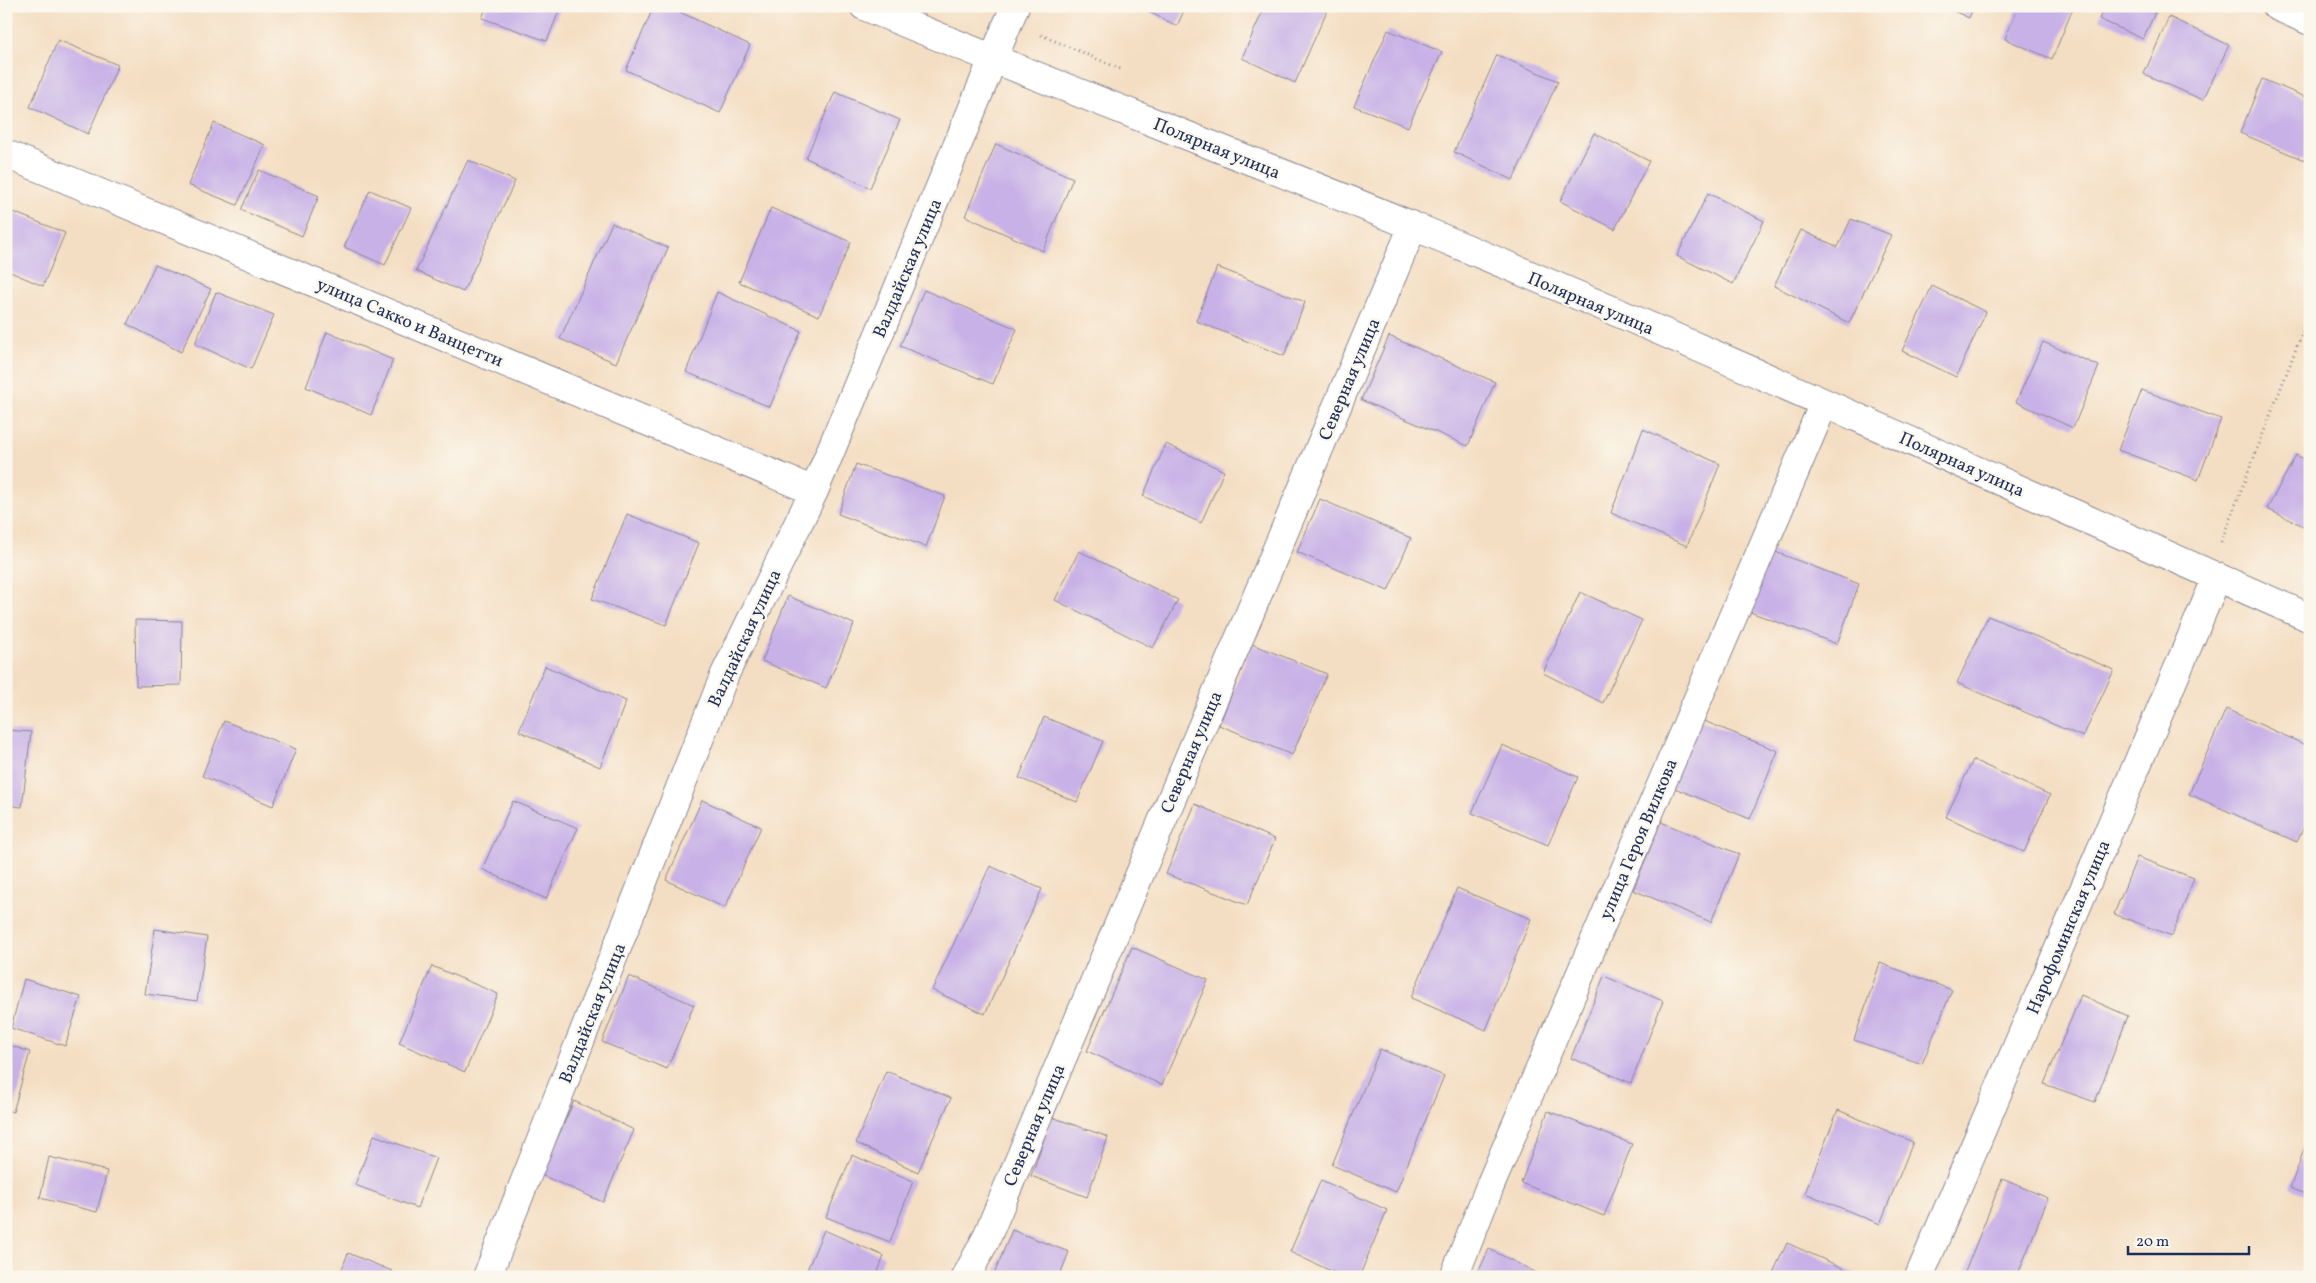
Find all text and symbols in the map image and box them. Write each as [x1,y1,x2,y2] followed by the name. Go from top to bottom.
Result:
[1149,113,1284,186] street label: Полярная улица
[868,195,949,342] street label: Валдайская улица
[1523,267,1657,342] street label: Полярная улица
[312,273,507,374] street label: улица Сакко и Ванцетти
[1313,314,1387,445] street label: Северная улица
[1895,427,2028,504] street label: Полярная улица
[702,566,788,712] street label: Валдайская улица
[1155,687,1229,818] street label: Северная улица
[1594,755,1685,924] street label: улица Героя Вилкова
[2021,837,2117,1019] street label: Нарофоминская улица
[554,940,633,1087] street label: Валдайская улица
[998,1060,1072,1191] street label: Северная улица
[2128,1223,2250,1255] scale bar
[2136,1232,2169,1253] text: 20 m

